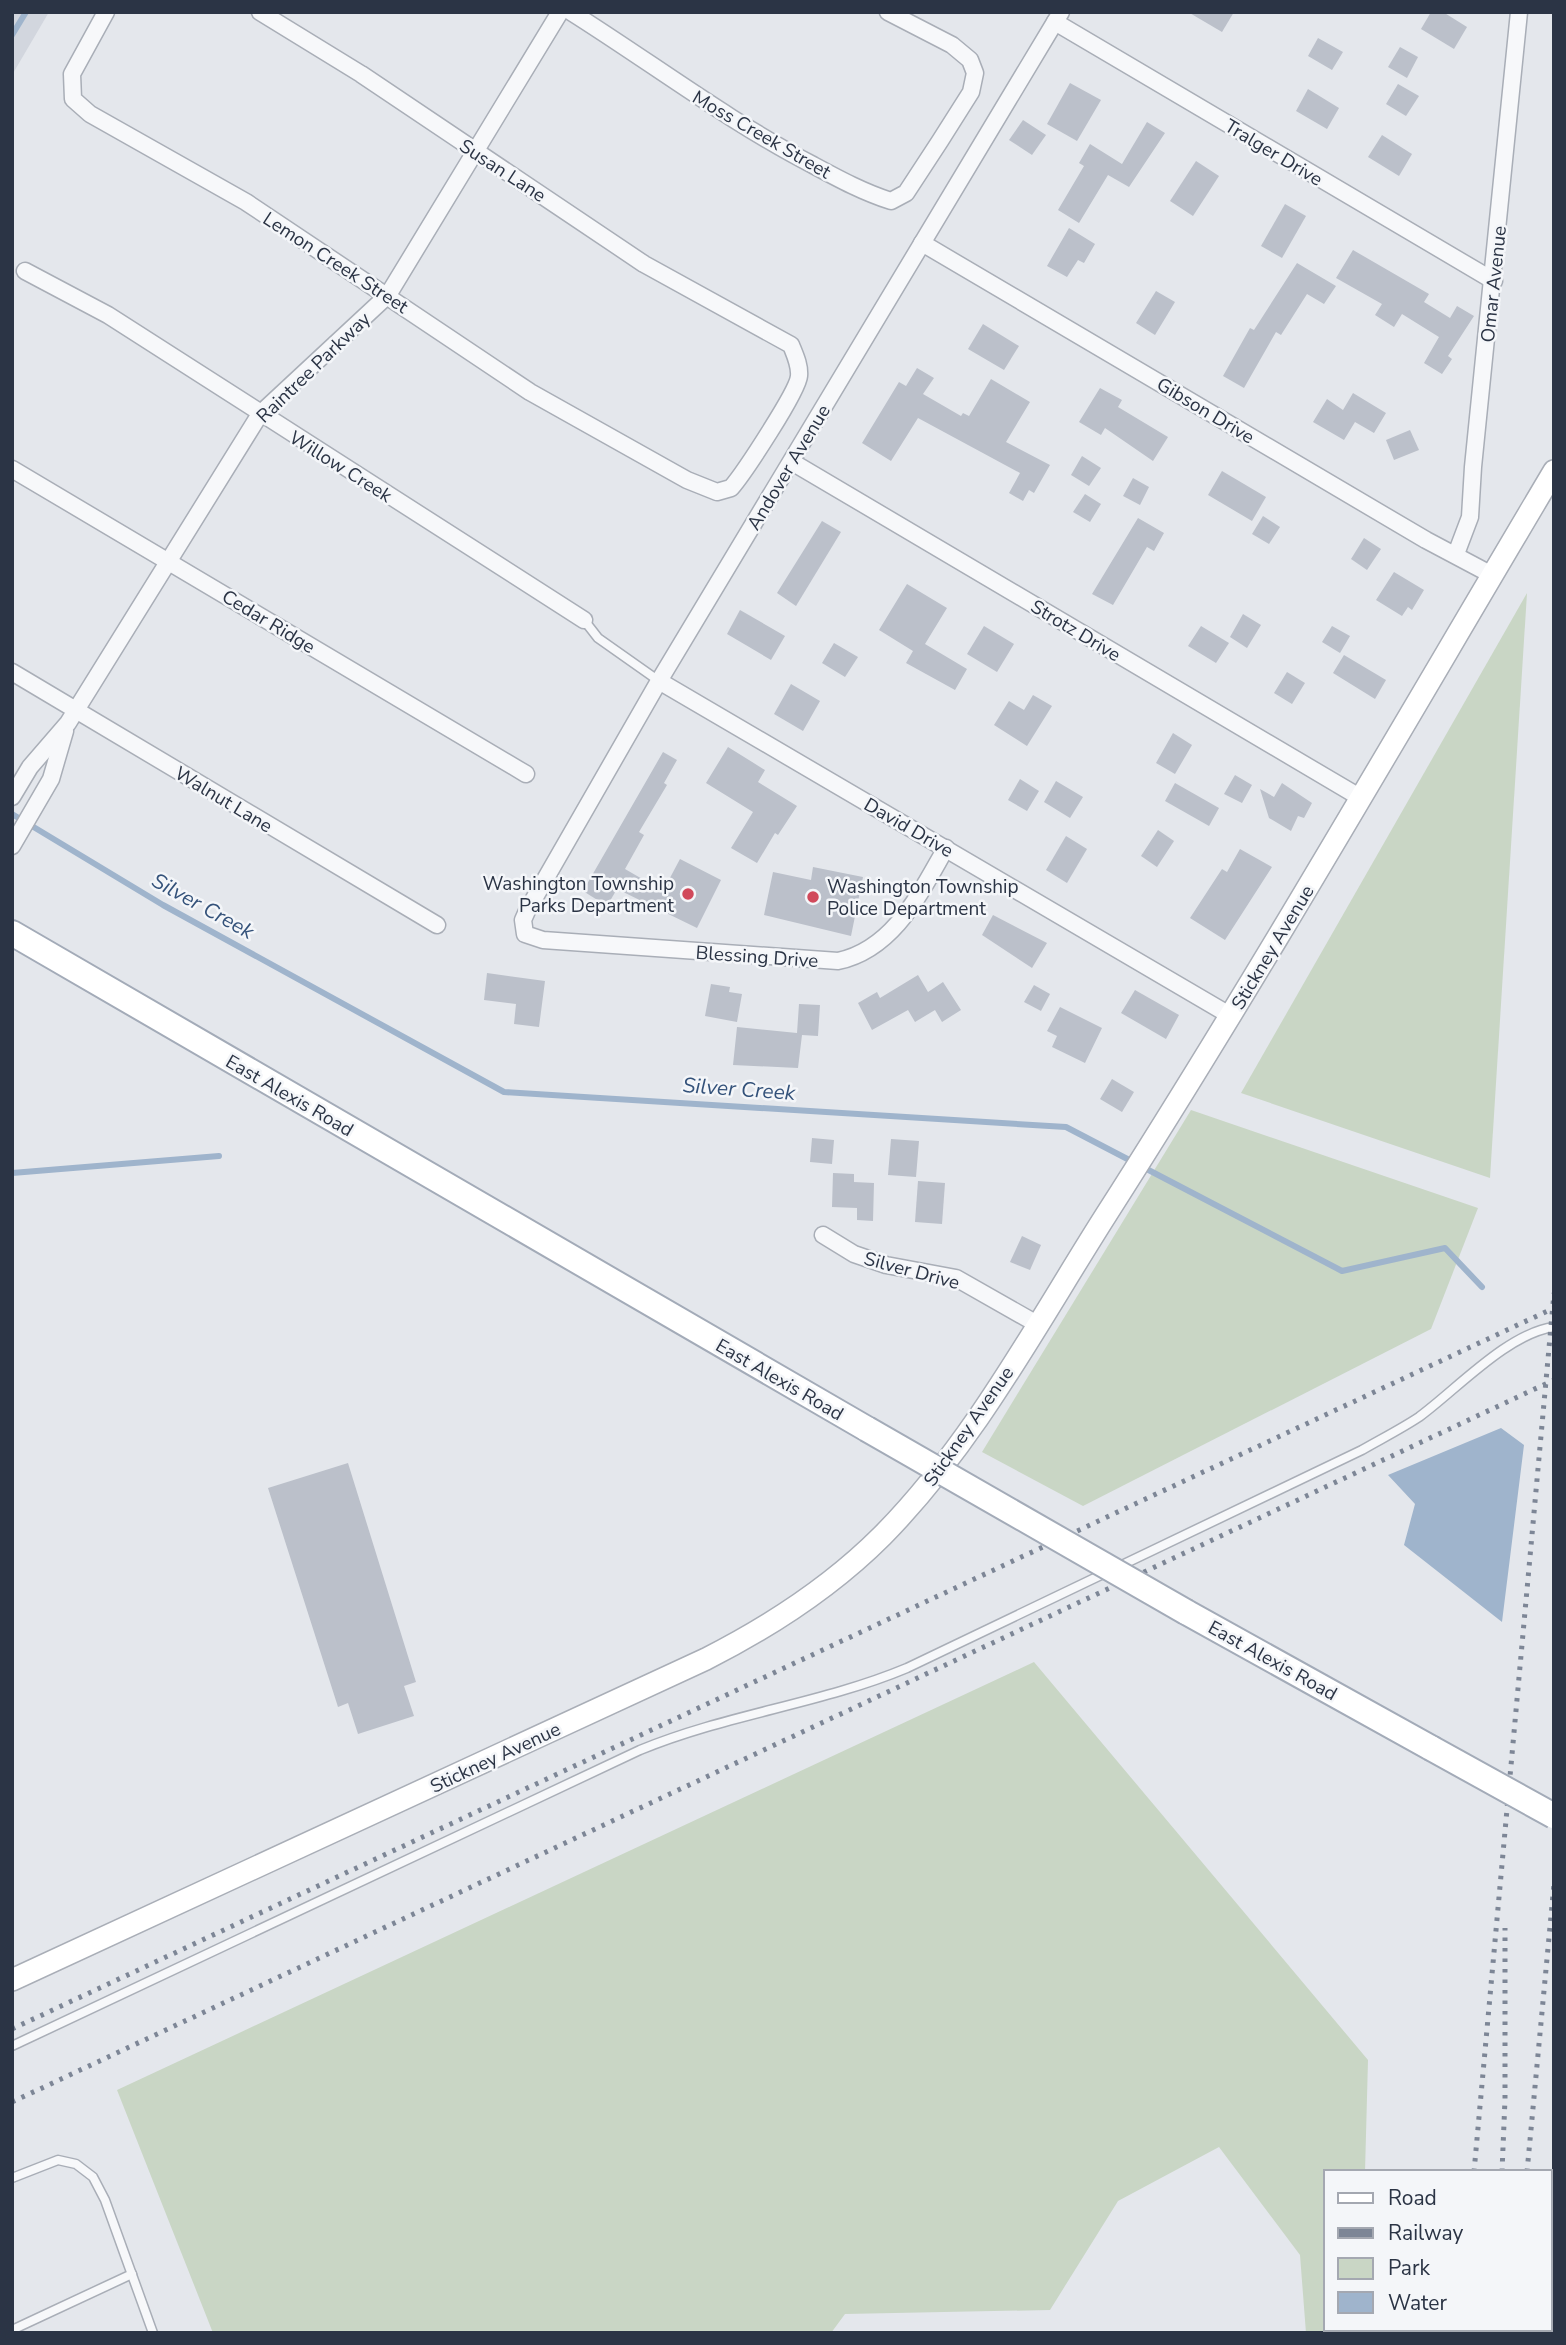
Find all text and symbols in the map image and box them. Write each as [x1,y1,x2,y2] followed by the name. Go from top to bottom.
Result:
[687,85,836,185] street label: Moss Creek Street
[1220,113,1327,192] street label: Tralger Drive
[454,133,551,209] street label: Susan Lane
[258,206,414,320] street label: Lemon Creek Street
[1475,224,1513,344] street label: Omar Avenue
[251,306,377,429] street label: Raintree Parkway
[1152,371,1259,450] street label: Gibson Drive
[741,400,837,535] street label: Andover Avenue
[284,425,397,509] street label: Willow Creek
[217,584,320,660] street label: Cedar Ridge
[1026,594,1125,668] street label: Strotz Drive
[170,760,277,839] street label: Walnut Lane
[859,792,958,864] street label: David Drive
[147,866,260,946] water label: Silver Creek
[482,871,674,919] place label: Washington Township Parks Department
[827,874,1019,922] place label: Washington Township Police Department
[1225,880,1320,1015] street label: Stickney Avenue
[680,886,696,902] marker: Washington Township Parks Department
[805,889,821,905] marker: Washington Township Police Department
[695,940,819,974] street label: Blessing Drive
[221,1049,358,1143] street label: East Alexis Road
[682,1071,797,1107] water label: Silver Creek
[861,1246,962,1296] street label: Silver Drive
[711,1333,848,1427] street label: East Alexis Road
[918,1361,1020,1492] street label: Stickney Avenue
[1203,1615,1342,1707] street label: East Alexis Road
[426,1716,565,1800] street label: Stickney Avenue
[1324,2170,1552,2331] legend
[1388,2184,1437,2212] text: Road
[1388,2219,1463,2247] text: Railway
[1388,2254,1430,2282] text: Park
[1388,2289,1447,2317] text: Water

